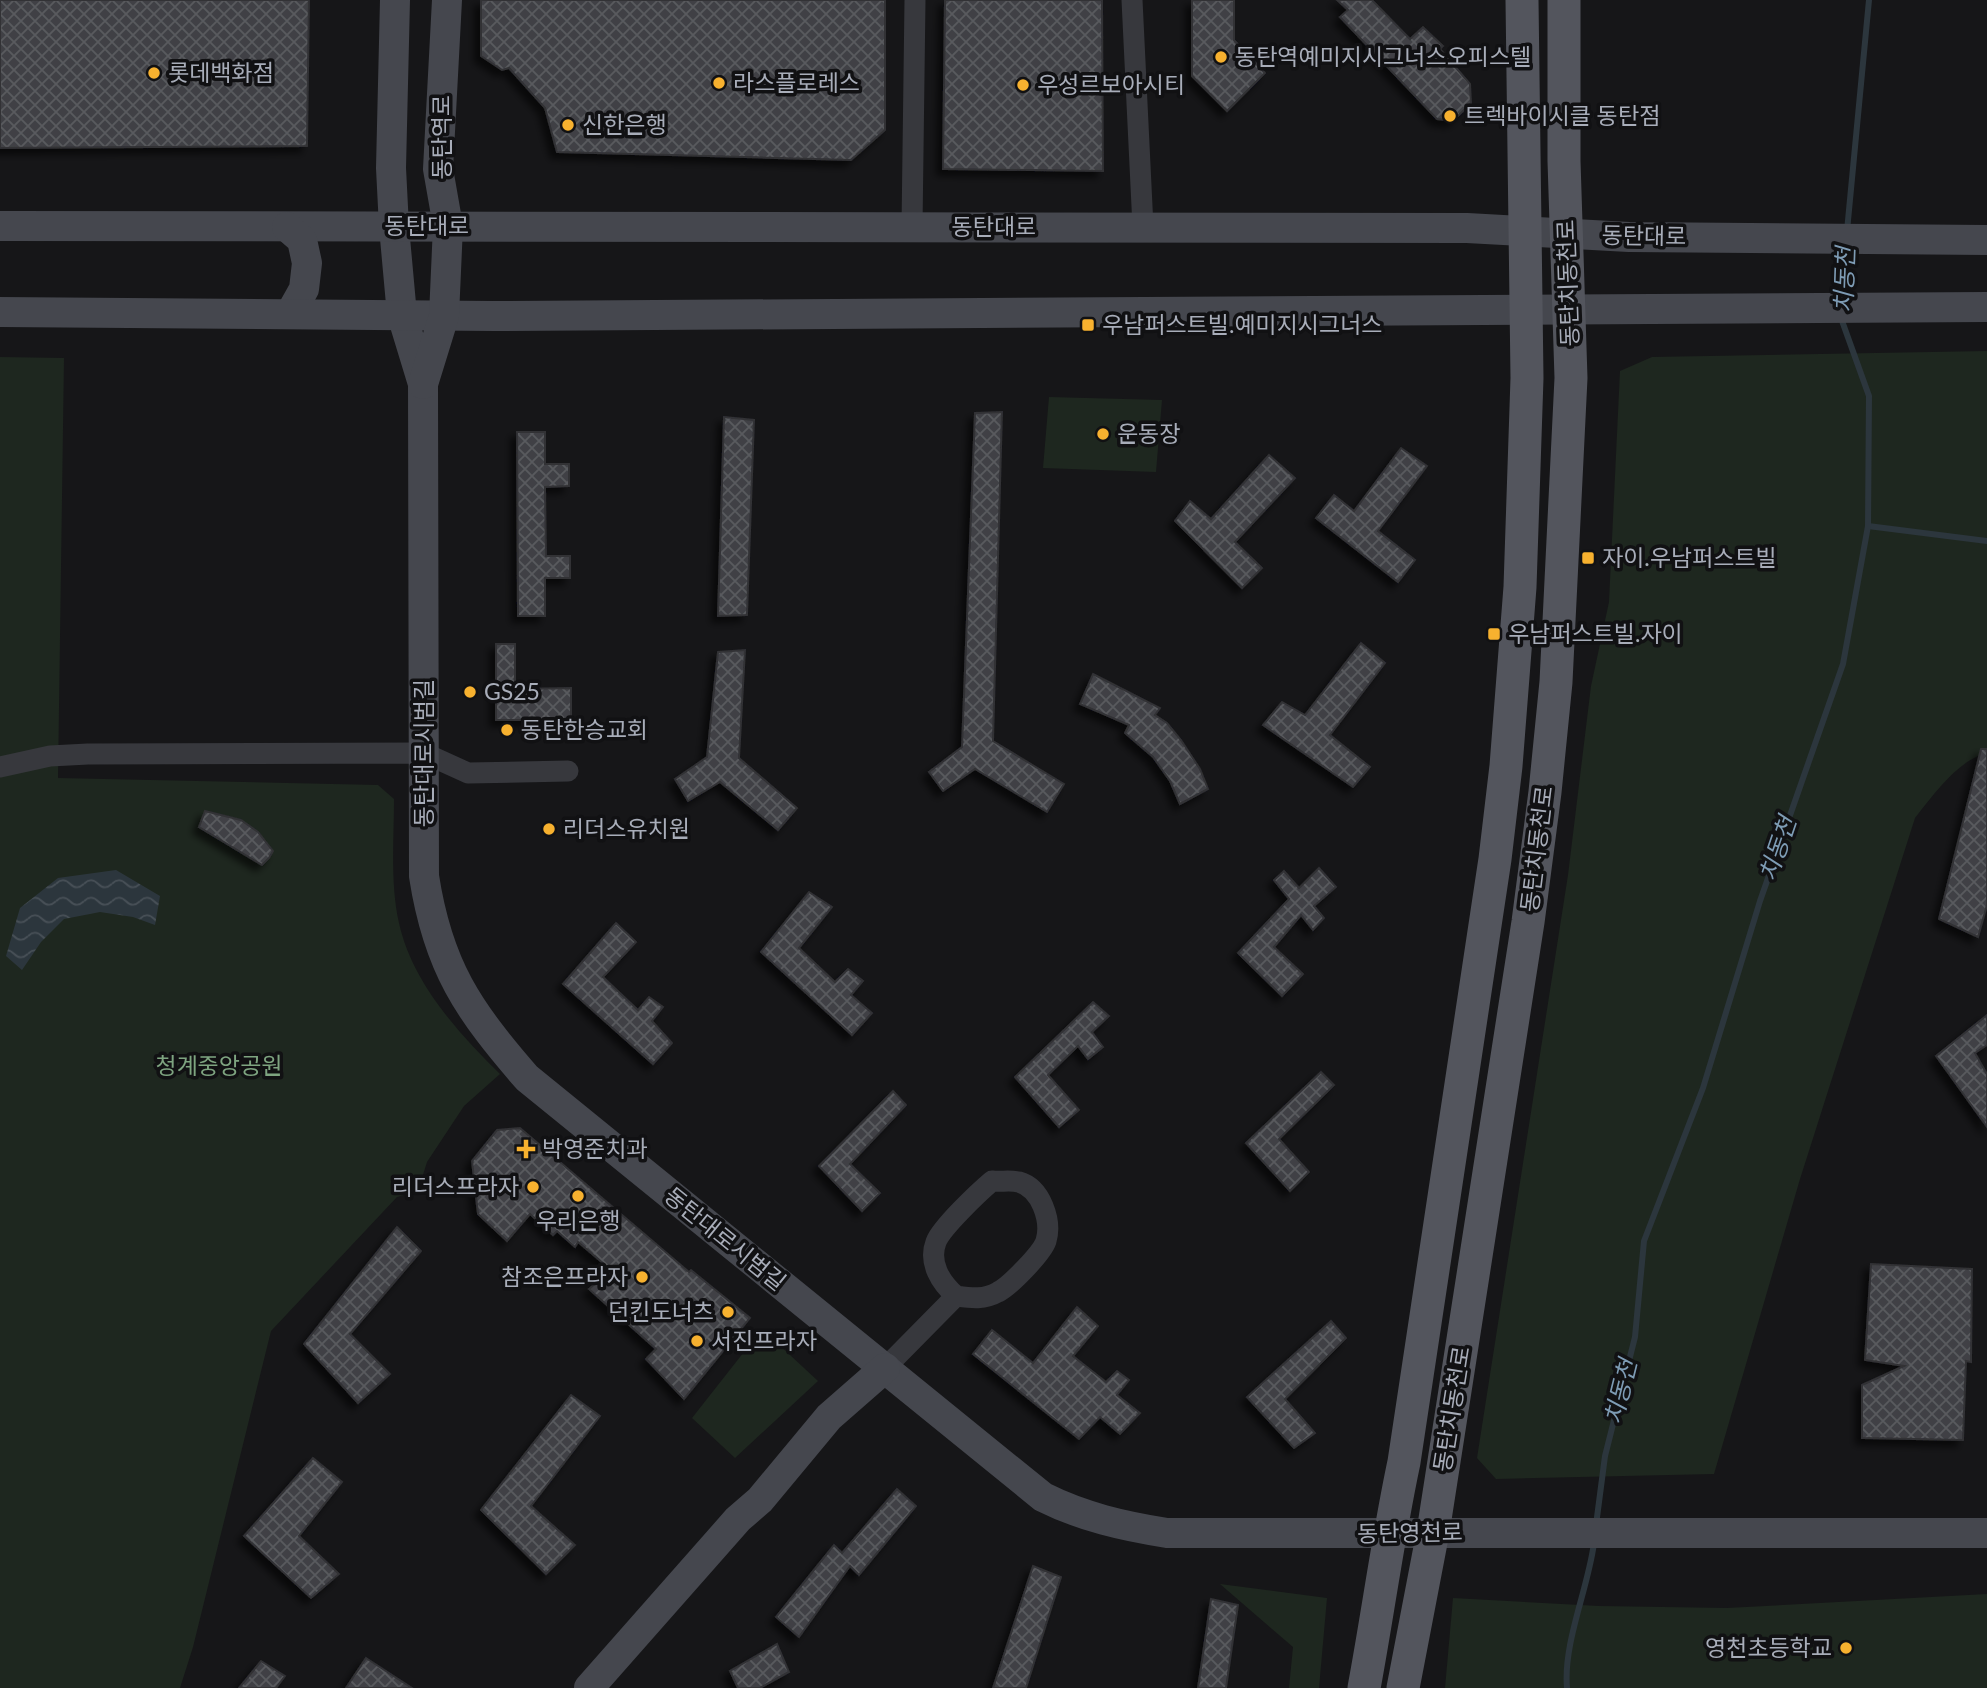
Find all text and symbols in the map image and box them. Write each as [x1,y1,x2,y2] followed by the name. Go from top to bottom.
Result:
[1235,42,1531,70] place label: 동탄역예미지시그너스오피스텔
[1213,49,1229,65] marker: 동탄역예미지시그너스오피스텔
[168,58,274,86] place label: 롯데백화점
[146,65,162,81] marker: 롯데백화점
[733,68,860,96] place label: 라스플로레스
[1037,70,1185,98] place label: 우성르보아시티
[711,75,727,91] marker: 라스플로레스
[1015,77,1031,93] marker: 우성르보아시티
[427,95,455,179] street label: 동탄역로
[1464,101,1660,129] place label: 트렉바이시클 동탄점
[1442,108,1458,124] marker: 트렉바이시클 동탄점
[582,110,667,138] place label: 신한은행
[560,117,576,133] marker: 신한은행
[385,211,469,239] street label: 동탄대로
[952,212,1036,240] street label: 동탄대로
[1551,219,1583,347] street label: 동탄치동천로
[1601,220,1687,250] street label: 동탄대로
[1828,243,1859,314] water label: 치동천
[1102,310,1383,338] place label: 우남퍼스트빌.예미지시그너스
[1080,317,1096,333] marker: 우남퍼스트빌.예미지시그너스
[1117,419,1180,447] place label: 운동장
[1095,426,1111,442] marker: 운동장
[1602,543,1777,571] place label: 자이.우남퍼스트빌
[1580,550,1596,566] marker: 자이.우남퍼스트빌
[1508,619,1683,647] place label: 우남퍼스트빌.자이
[1486,626,1502,642] marker: 우남퍼스트빌.자이
[484,677,540,705] place label: GS25
[409,679,437,827] street label: 동탄대로시범길
[462,684,478,700] marker: GS25
[521,715,648,743] place label: 동탄한승교회
[499,722,515,738] marker: 동탄한승교회
[1514,784,1558,914] street label: 동탄치동천로
[1752,810,1802,885] water label: 치동천
[563,814,690,842] place label: 리더스유치원
[541,821,557,837] marker: 리더스유치원
[156,1051,282,1079] park label: 청계중앙공원
[542,1134,648,1162] place label: 박영준치과
[516,1139,536,1159] marker: 박영준치과
[392,1172,519,1200] place label: 리더스프라자
[525,1179,541,1195] marker: 리더스프라자
[659,1181,792,1296] street label: 동탄대로시범길
[570,1188,586,1204] marker: 우리은행
[536,1206,620,1234] place label: 우리은행
[501,1262,628,1290] place label: 참조은프라자
[634,1269,650,1285] marker: 참조은프라자
[608,1297,714,1325] place label: 던킨도너츠
[720,1304,736,1320] marker: 던킨도너츠
[711,1326,817,1354] place label: 서진프라자
[689,1333,705,1349] marker: 서진프라자
[1427,1344,1475,1474] street label: 동탄치동천로
[1597,1353,1642,1427] water label: 치동천
[1357,1517,1463,1547] street label: 동탄영천로
[1705,1633,1832,1661] place label: 영천초등학교
[1838,1640,1854,1656] marker: 영천초등학교

